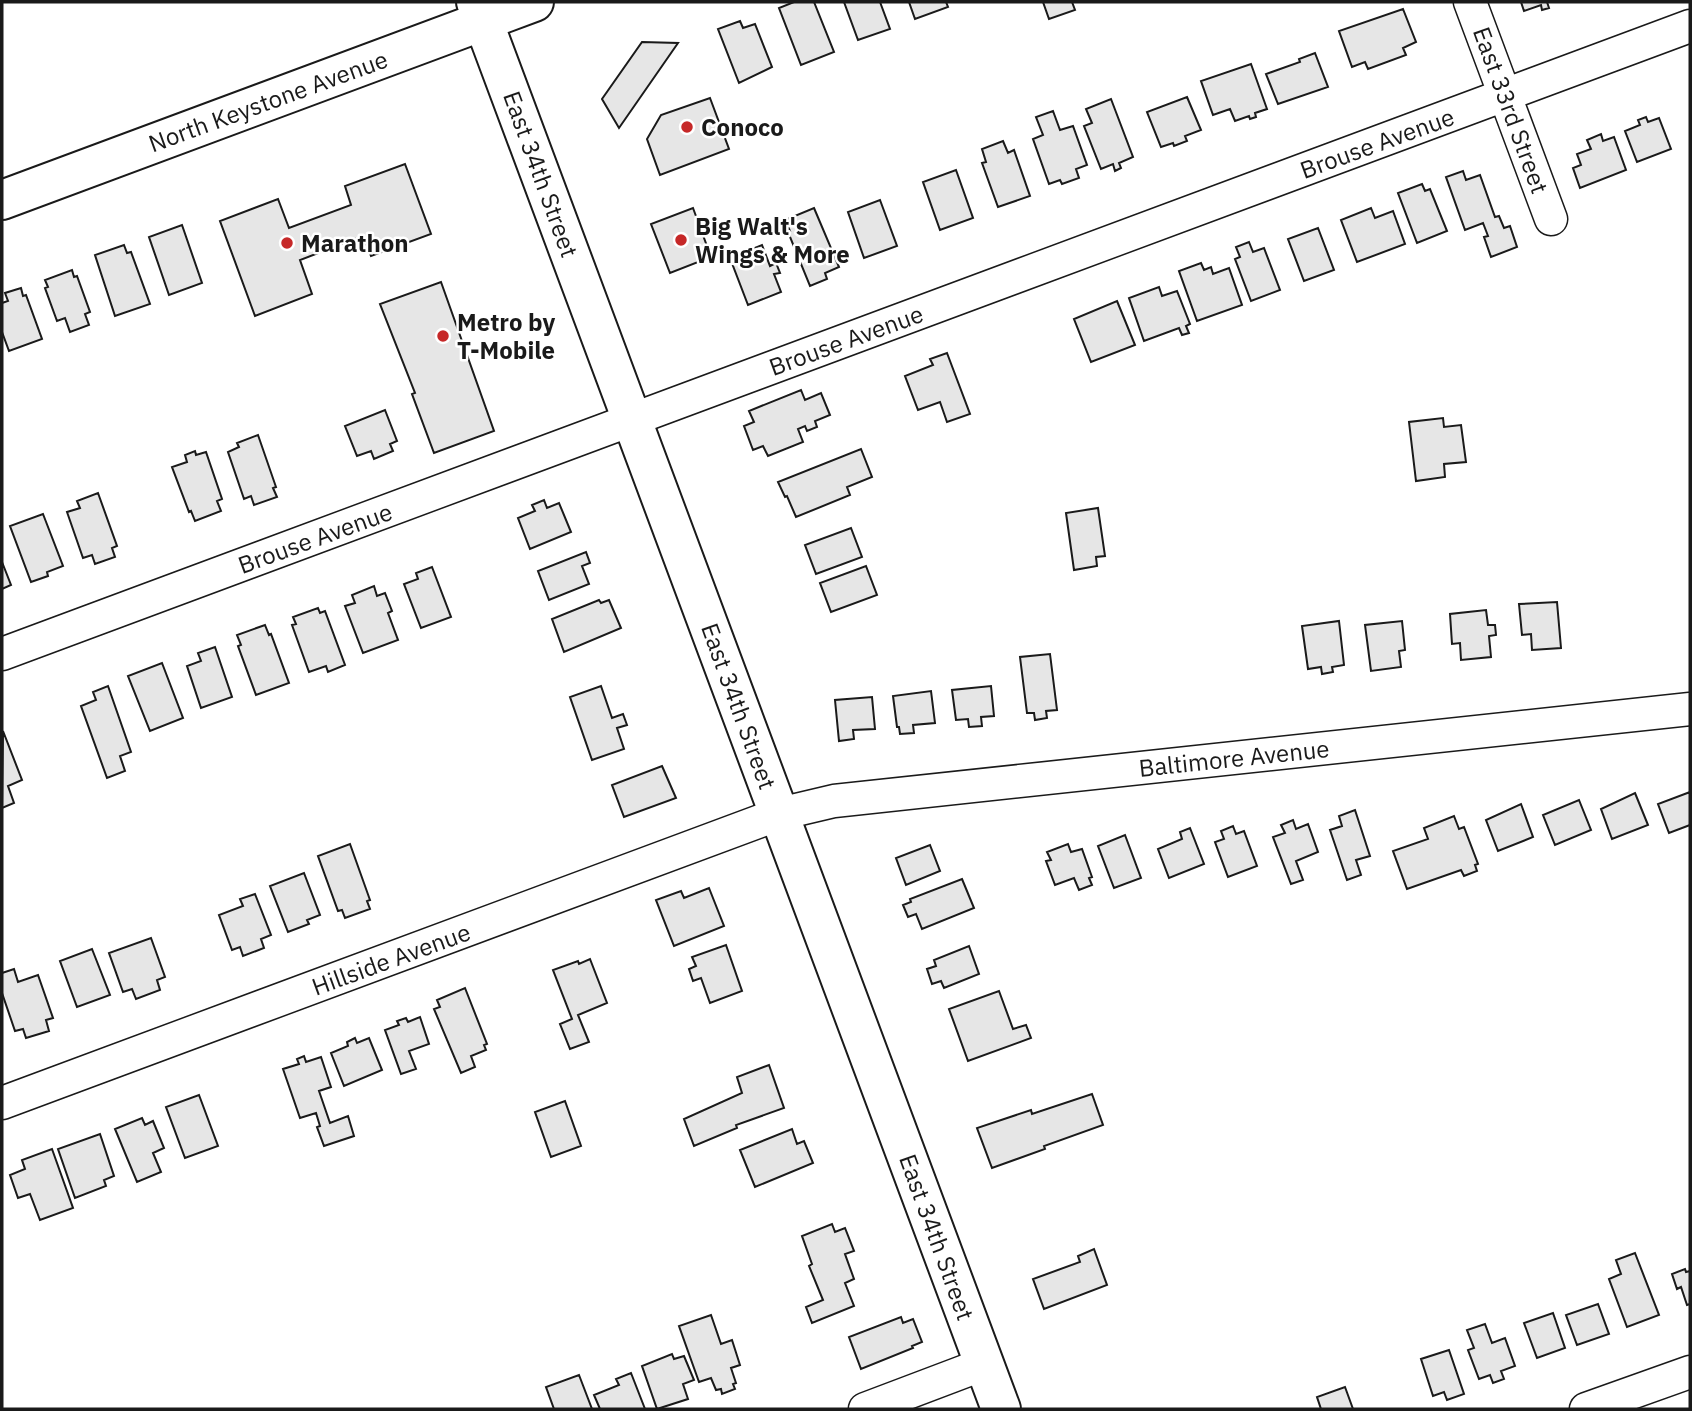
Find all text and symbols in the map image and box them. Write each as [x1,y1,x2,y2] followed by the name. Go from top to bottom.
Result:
[1466,22,1556,198] street label: East 33rd Street
[144,43,392,159] street label: North Keystone Avenue
[496,86,586,262] street label: East 34th Street
[1295,100,1459,186] street label: Brouse Avenue
[701,111,784,143] place label: Conoco
[679,119,695,135] marker: Conoco
[695,210,850,270] place label: Big Walt's Wings & More
[301,227,409,259] place label: Marathon
[673,232,689,248] marker: Big Walt's Wings & More
[279,235,295,251] marker: Marathon
[764,297,928,383] street label: Brouse Avenue
[457,306,555,366] place label: Metro by T-Mobile
[435,328,451,344] marker: Metro by T-Mobile
[233,495,397,581] street label: Brouse Avenue
[694,618,784,794] street label: East 34th Street
[1137,732,1331,784] street label: Baltimore Avenue
[307,915,475,1003] street label: Hillside Avenue
[892,1149,982,1325] street label: East 34th Street

